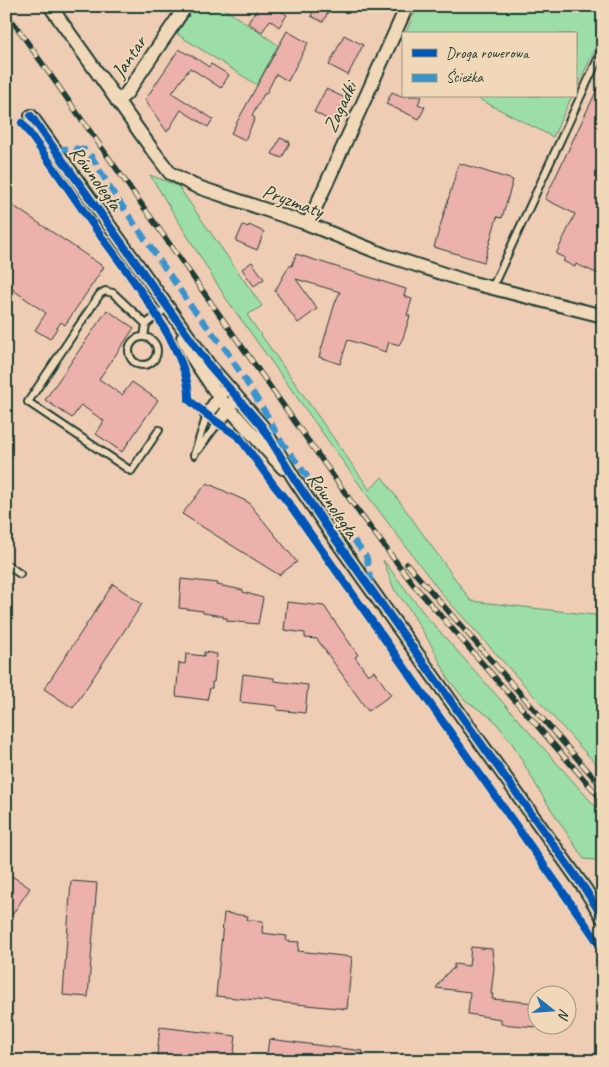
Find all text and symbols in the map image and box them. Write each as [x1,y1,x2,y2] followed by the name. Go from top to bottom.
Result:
[105,30,153,84] street label: Jantar
[402,32,576,98] legend
[446,44,530,63] text: Droga rowerowa
[446,68,484,87] text: Ścieżka
[318,76,363,136] street label: Zagadki
[64,141,129,216] street label: Równoległa
[259,178,329,224] street label: Pryzmaty
[302,467,365,544] street label: Równoległa
[526,984,576,1034] north arrow
[554,1007,573,1023] text: N

